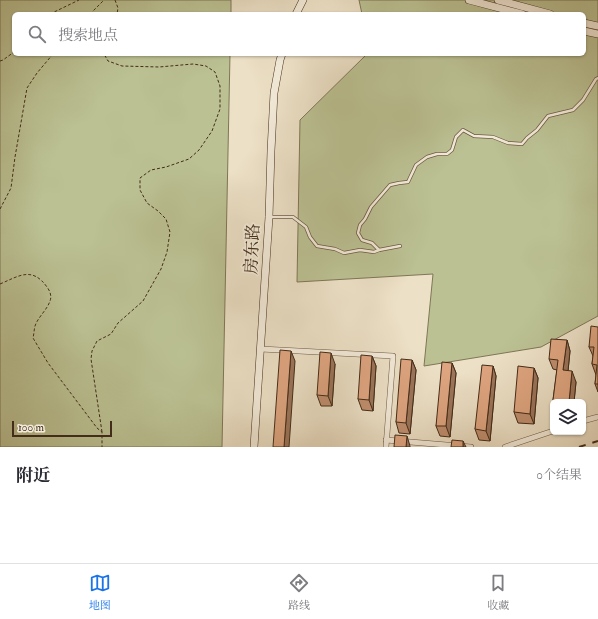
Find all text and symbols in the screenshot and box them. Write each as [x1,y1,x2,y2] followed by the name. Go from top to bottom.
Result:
[12,12,586,56] search box
[26,23,48,45] icon: search
[58,26,118,45] text: 搜索地点
[240,223,264,275] street label: 房东路
[550,399,586,435] map controls
[550,399,586,435] button: layers
[12,419,112,438] scale bar
[18,421,44,434] text: 100 m
[16,465,50,486] text: 附近
[536,467,582,483] text: 0个结果
[89,572,111,612] tab: 地图
[288,572,310,612] tab: 路线
[487,572,509,612] tab: 收藏

